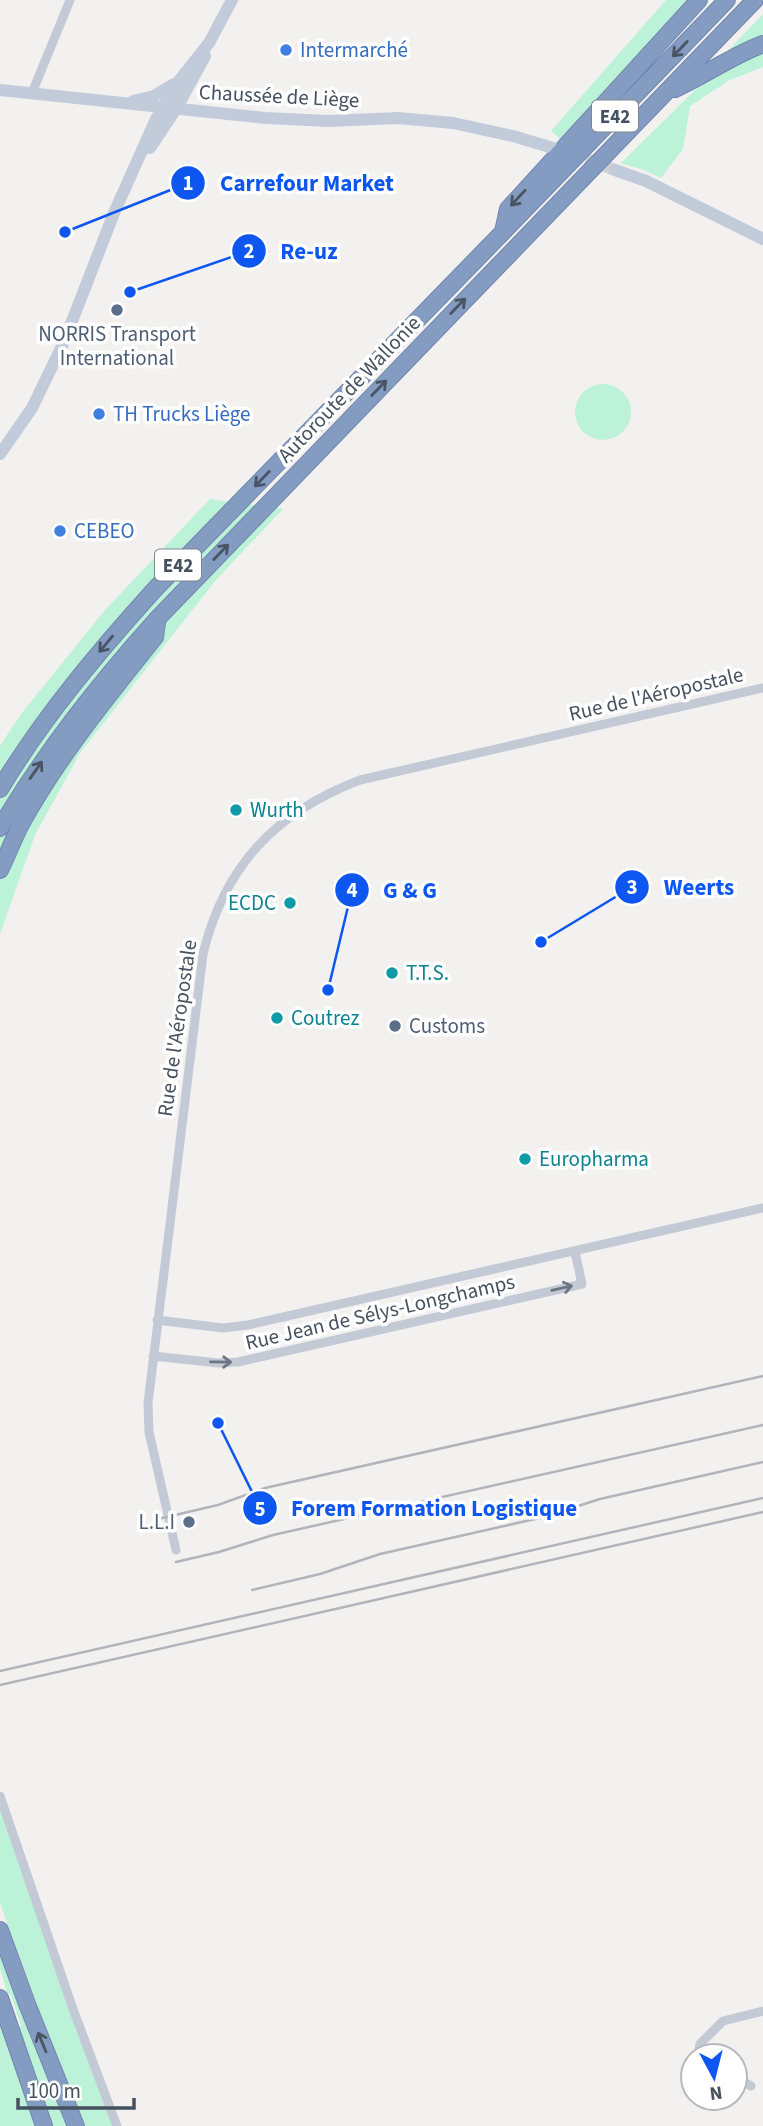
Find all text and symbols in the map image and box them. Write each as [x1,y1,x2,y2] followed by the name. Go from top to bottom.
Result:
[300,35,408,65] place label: Intermarché
[671,40,688,57] one-way arrow
[278,42,294,58] marker: Intermarché
[198,77,360,115] street label: Chaussée de Liège
[592,100,638,132] road number: E42
[171,161,407,205] callout: Carrefour Market
[220,167,394,200] text: Carrefour Market
[182,168,194,198] text: 1
[509,189,526,206] one-way arrow
[232,229,352,273] callout: Re-uz
[280,235,338,268] text: Re-uz
[243,236,255,266] text: 2
[450,298,467,315] one-way arrow
[109,302,125,318] marker: NORRIS Transport International
[271,309,427,469] street label: Autoroute de Wallonie
[38,319,196,373] place label: NORRIS Transport International
[370,380,387,397] one-way arrow
[113,399,250,429] place label: TH Trucks Liège
[91,406,107,422] marker: TH Trucks Liège
[253,470,270,487] one-way arrow
[74,516,134,546] place label: CEBEO
[52,523,68,539] marker: CEBEO
[213,544,230,561] one-way arrow
[155,550,201,580] road number: E42
[98,635,114,653] one-way arrow
[566,659,746,729] street label: Rue de l'Aéropostale
[29,761,43,780] one-way arrow
[250,795,304,825] place label: Wurth
[228,802,244,818] marker: Wurth
[615,865,748,909] callout: Weerts
[334,868,451,912] callout: G & G
[664,871,734,904] text: Weerts
[626,872,638,902] text: 3
[383,874,437,907] text: G & G
[346,875,358,905] text: 4
[228,888,276,918] place label: ECDC
[282,895,298,911] marker: ECDC
[150,938,204,1118] street label: Rue de l'Aéropostale
[406,958,449,988] place label: T.T.S.
[384,965,400,981] marker: T.T.S.
[291,1003,359,1033] place label: Coutrez
[269,1010,285,1026] marker: Coutrez
[409,1011,485,1041] place label: Customs
[387,1018,403,1034] marker: Customs
[539,1144,649,1174] place label: Europharma
[517,1151,533,1167] marker: Europharma
[242,1266,518,1358] street label: Rue Jean de Sélys-Longchamps
[550,1281,573,1295] one-way arrow
[209,1355,232,1369] one-way arrow
[242,1486,591,1530] callout: Forem Formation Logistique
[291,1492,577,1525] text: Forem Formation Logistique
[254,1494,266,1524] text: 5
[139,1507,175,1537] place label: L.L.I
[181,1514,197,1530] marker: L.L.I
[35,2032,48,2054] one-way arrow
[679,2042,749,2112] north arrow
[18,2066,133,2110] scale bar
[28,2076,81,2106] text: 100 m
[708,2078,724,2107] text: N

